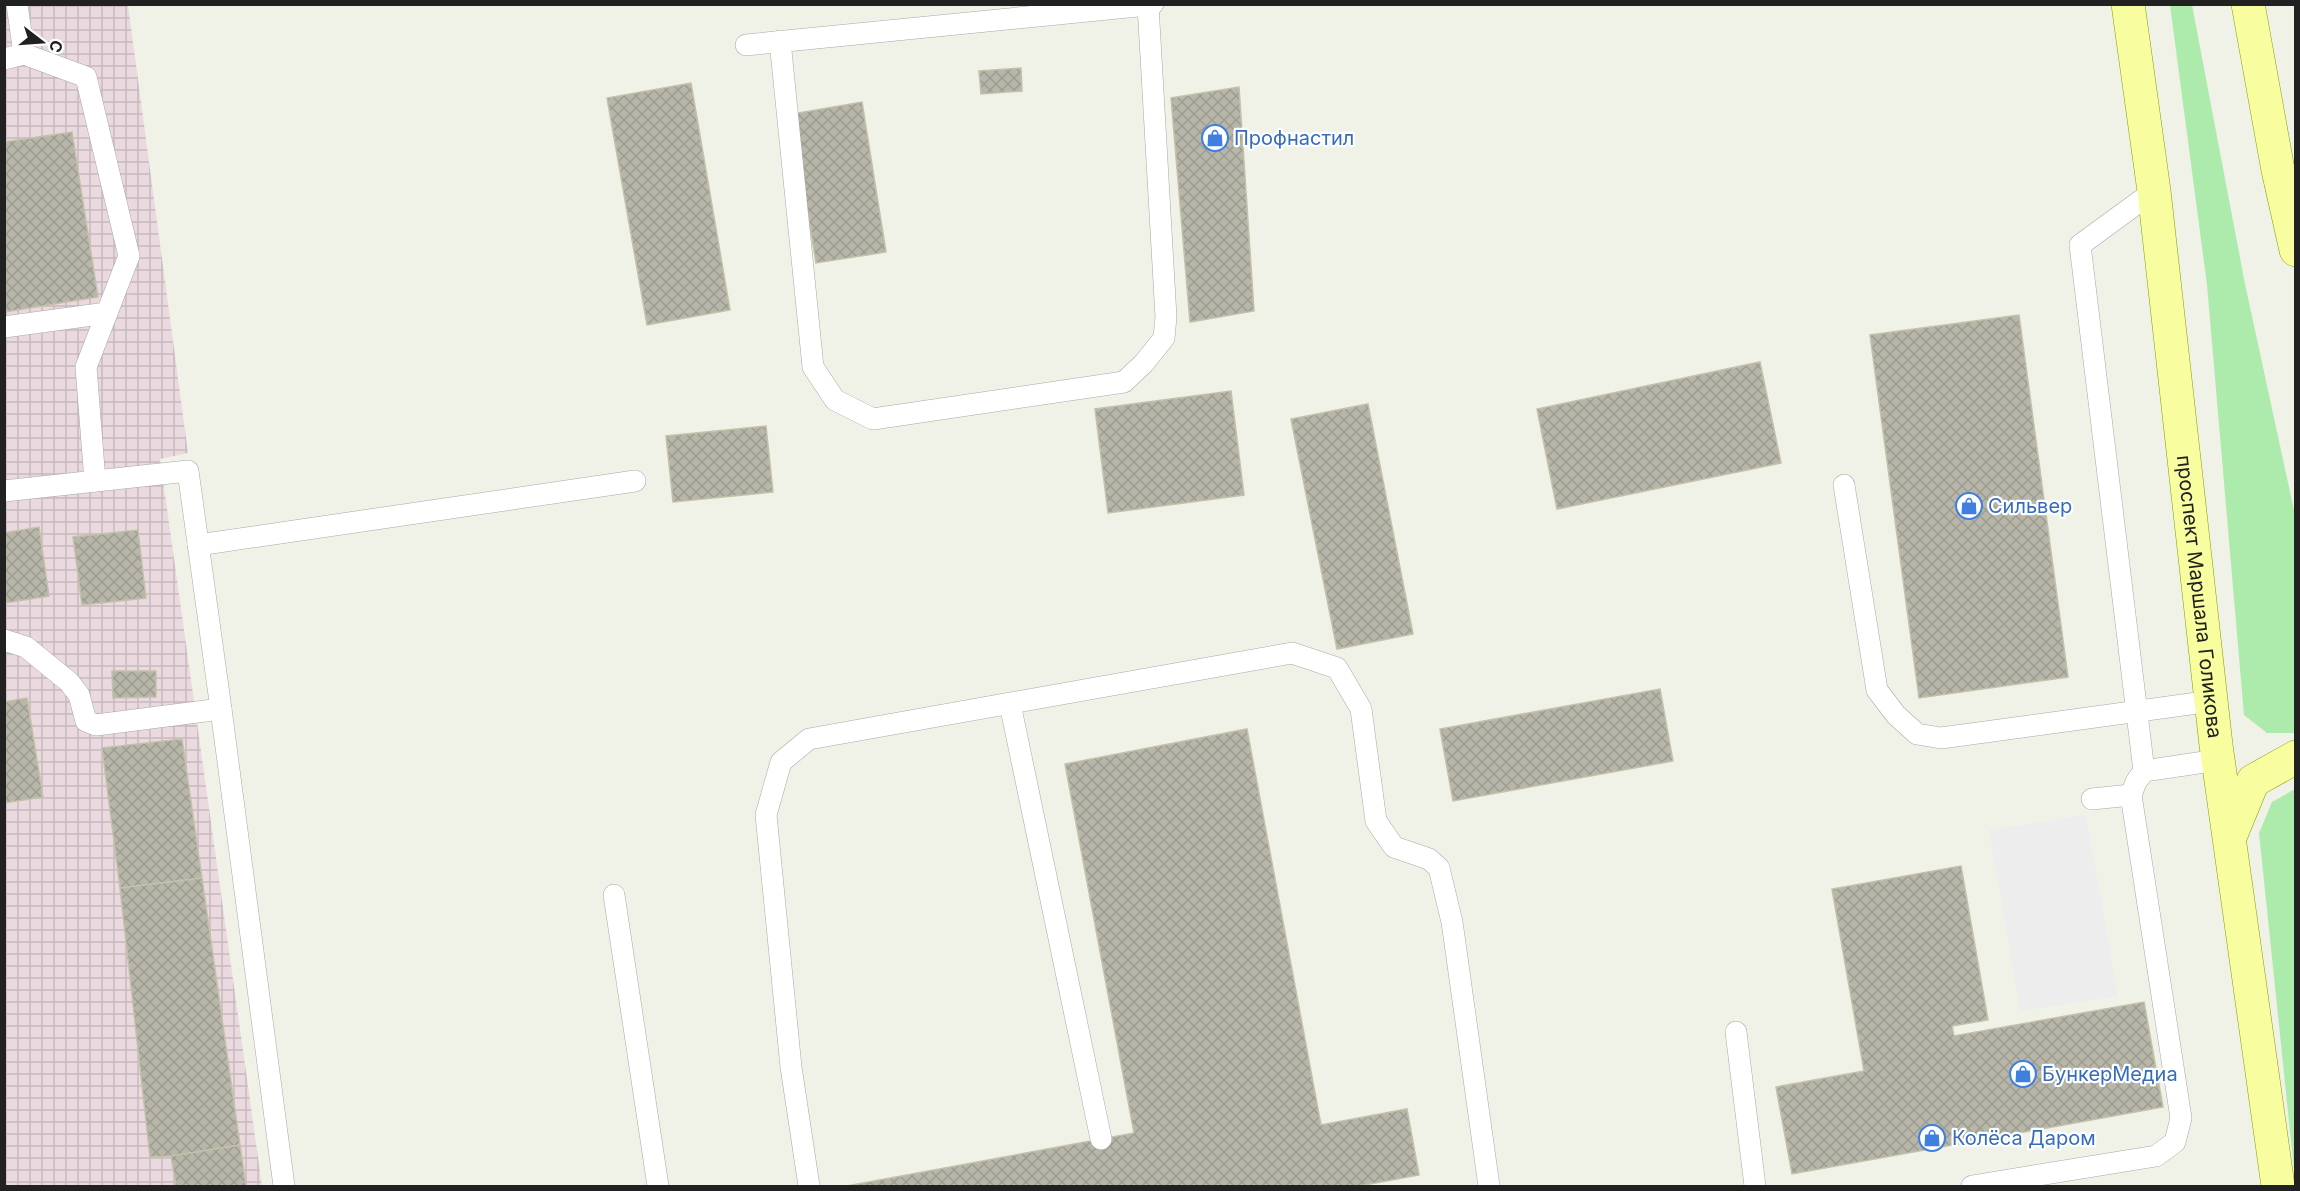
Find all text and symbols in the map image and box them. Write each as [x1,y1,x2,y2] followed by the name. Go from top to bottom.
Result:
[12,12,72,72] north arrow
[45,38,68,55] text: С
[1200,123,1230,153] shop icon: Профнастил
[1234,126,1354,150] place label: Профнастил
[2172,454,2227,739] street label: проспект Маршала Голикова
[1954,491,1984,521] shop icon: Сильвер
[1988,494,2072,518] place label: Сильвер
[2008,1059,2038,1089] shop icon: БункерМедиа
[2042,1062,2178,1086] place label: БункерМедиа
[1917,1123,1947,1153] shop icon: Колёса Даром
[1952,1126,2096,1150] place label: Колёса Даром

